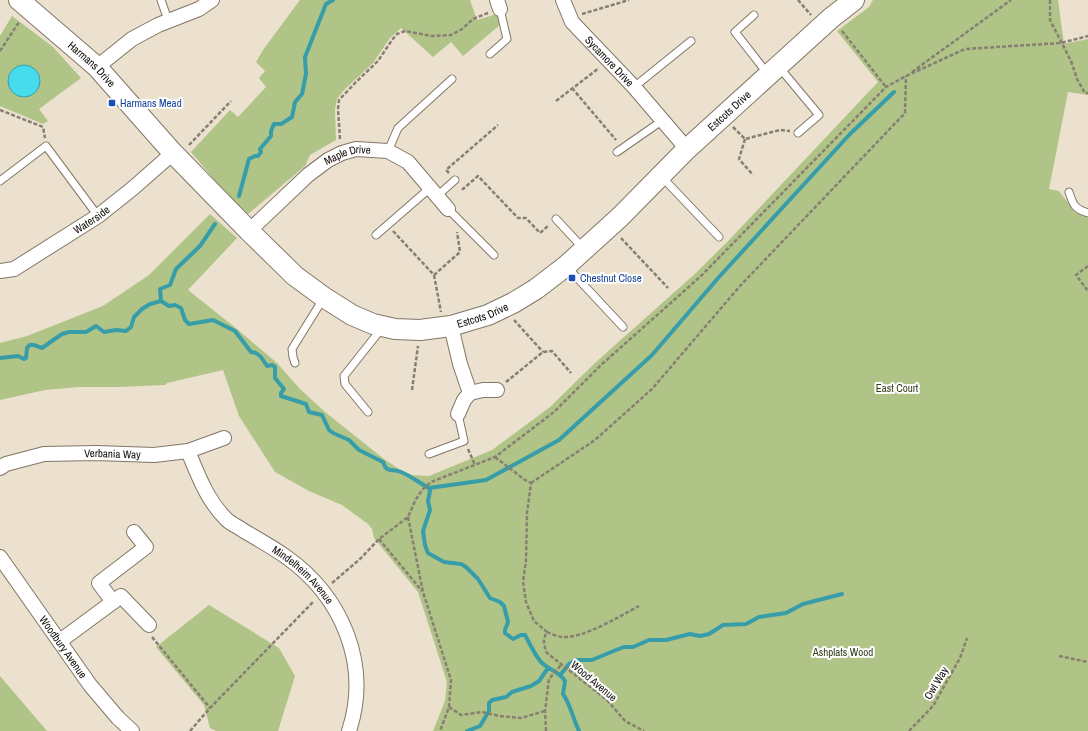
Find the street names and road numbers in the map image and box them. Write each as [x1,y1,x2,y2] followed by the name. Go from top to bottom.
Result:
[582,33,637,90] street label: Sycamore Drive
[65,38,119,90] street label: Harmans Drive
[705,87,754,134] street label: Estcots Drive
[322,142,371,168] street label: Maple Drive
[71,202,113,237] street label: Waterside
[455,299,511,331] street label: Estcots Drive
[84,446,141,462] street label: Verbania Way
[270,542,337,607] street label: Mindelheim Avenue
[36,613,90,681] street label: Woodbury Avenue
[568,658,620,704] street label: Wood Avenue
[921,664,951,702] street label: Owl Way

